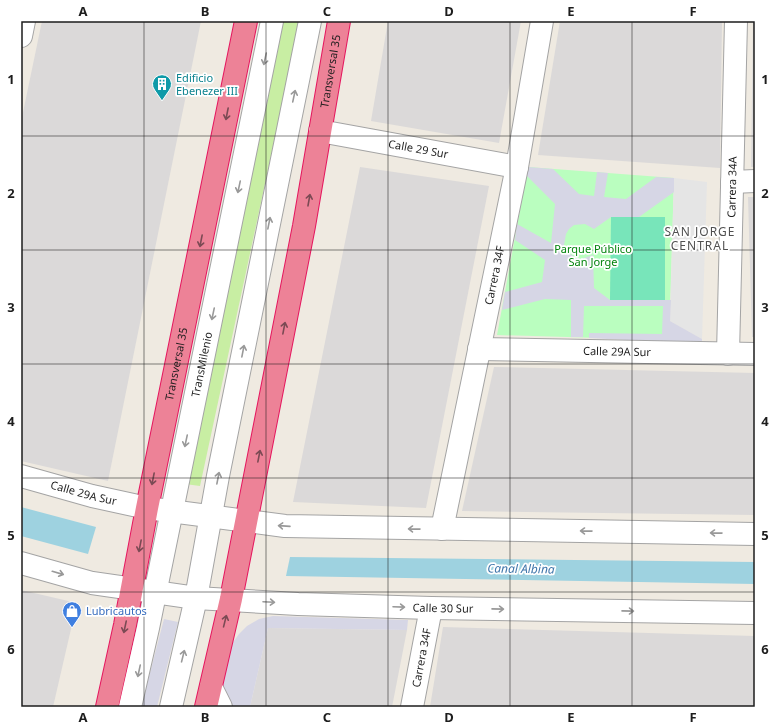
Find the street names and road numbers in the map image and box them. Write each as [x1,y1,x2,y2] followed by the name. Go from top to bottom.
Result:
[316,33,344,109] street label: Transversal 35
[387,136,450,161] street label: Calle 29 Sur
[723,155,740,218] street label: Carrera 34A
[481,244,508,306] street label: Carrera 34F
[161,326,191,402] street label: Transversal 35
[187,330,215,398] street label: TransMilenio
[583,343,651,359] street label: Calle 29A Sur
[49,477,119,508] street label: Calle 29A Sur
[412,599,474,616] street label: Calle 30 Sur
[408,627,434,689] street label: Carrera 34F

